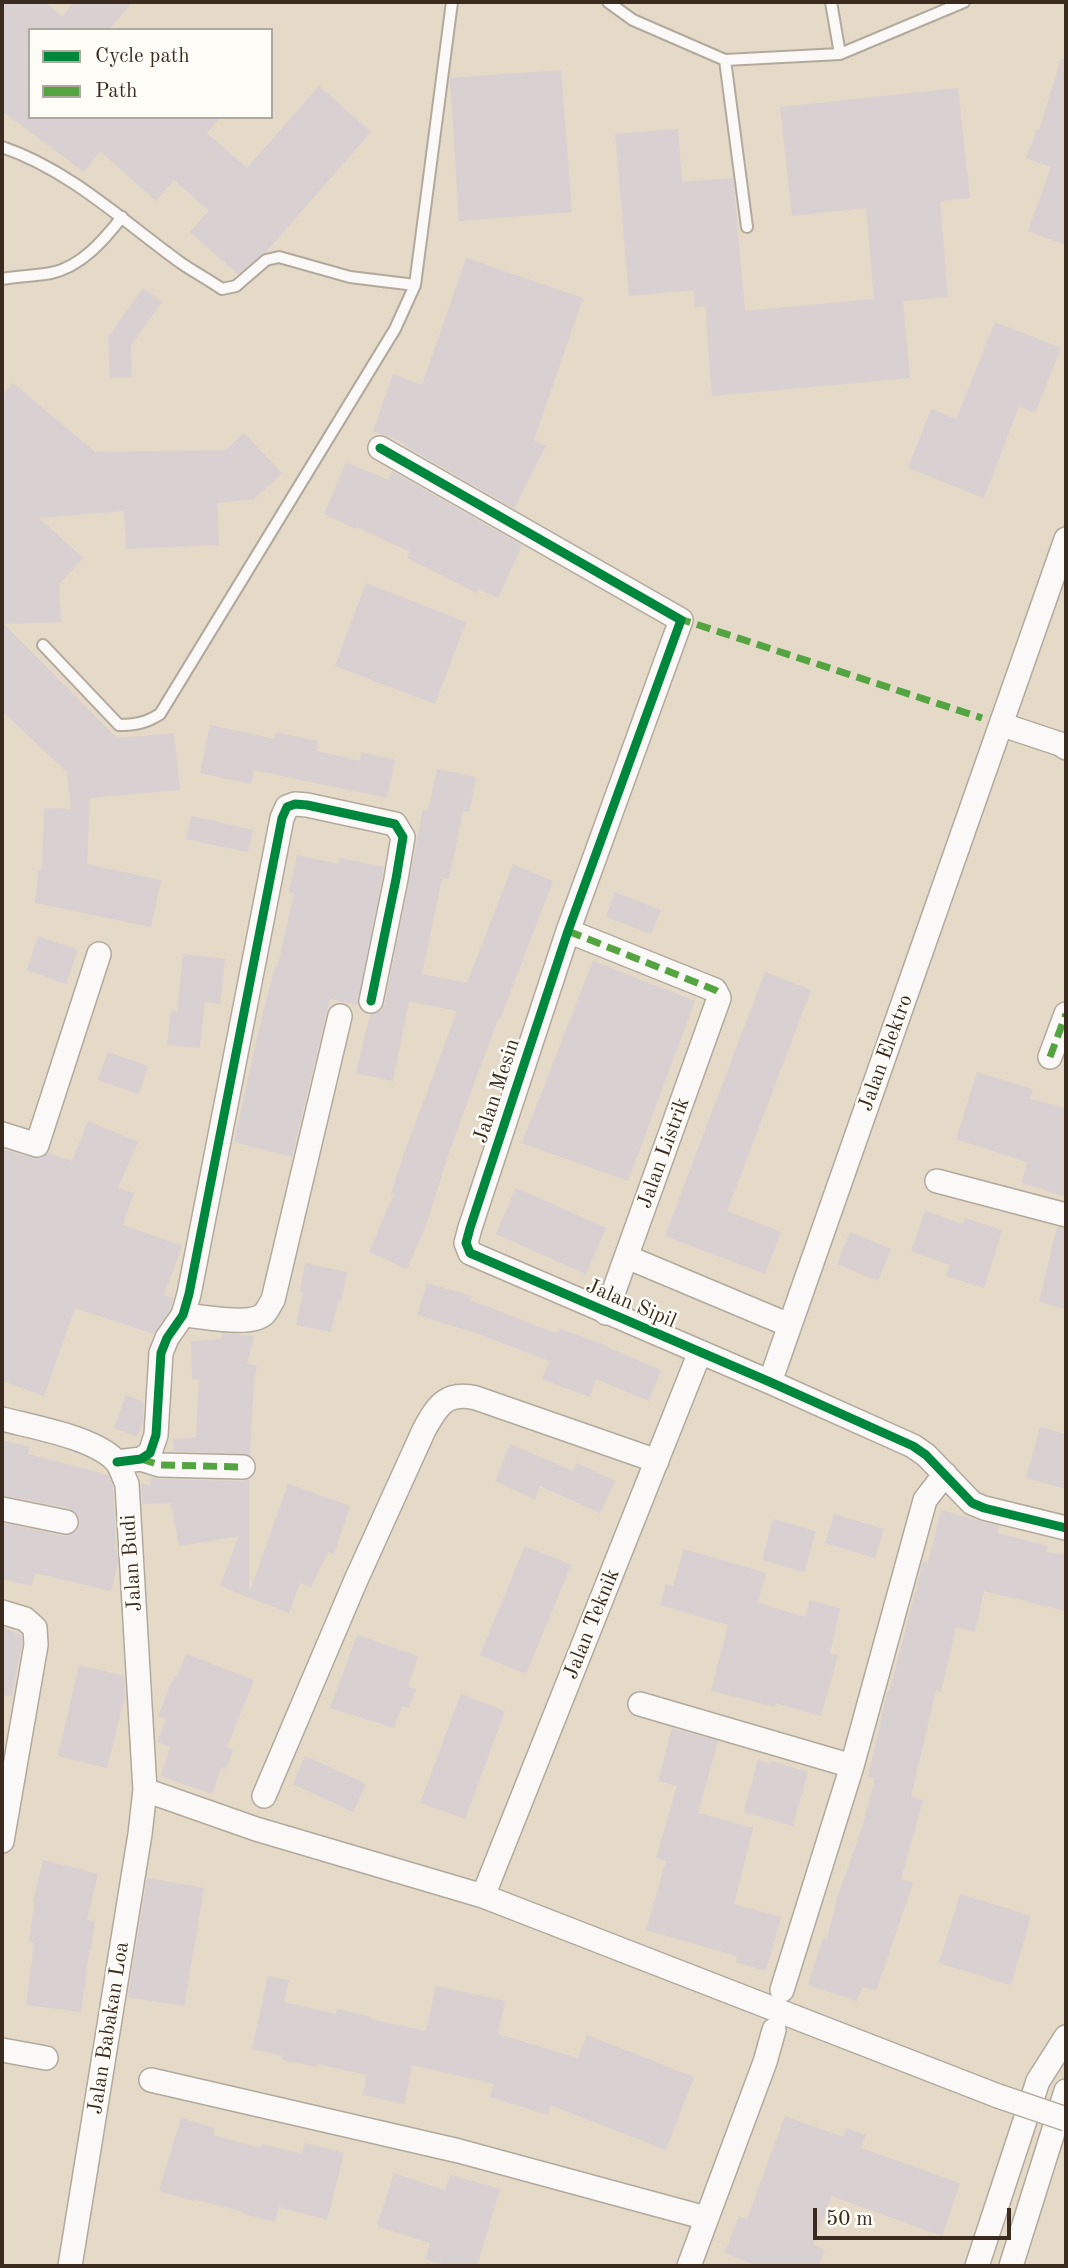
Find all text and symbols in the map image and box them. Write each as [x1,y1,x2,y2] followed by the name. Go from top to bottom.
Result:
[28,28,273,119] legend
[95,46,190,67] text: Cycle path
[95,81,138,102] text: Path
[853,991,919,1115] street label: Jalan Elektro
[468,1036,526,1146] street label: Jalan Mesin
[632,1094,696,1212] street label: Jalan Listrik
[582,1274,680,1334] street label: Jalan Sipil
[116,1514,148,1612] street label: Jalan Budi
[558,1565,626,1683] street label: Jalan Teknik
[83,1940,135,2116] street label: Jalan Babakan Loa
[816,2194,1014,2238] scale bar
[826,2209,873,2230] text: 50 m

